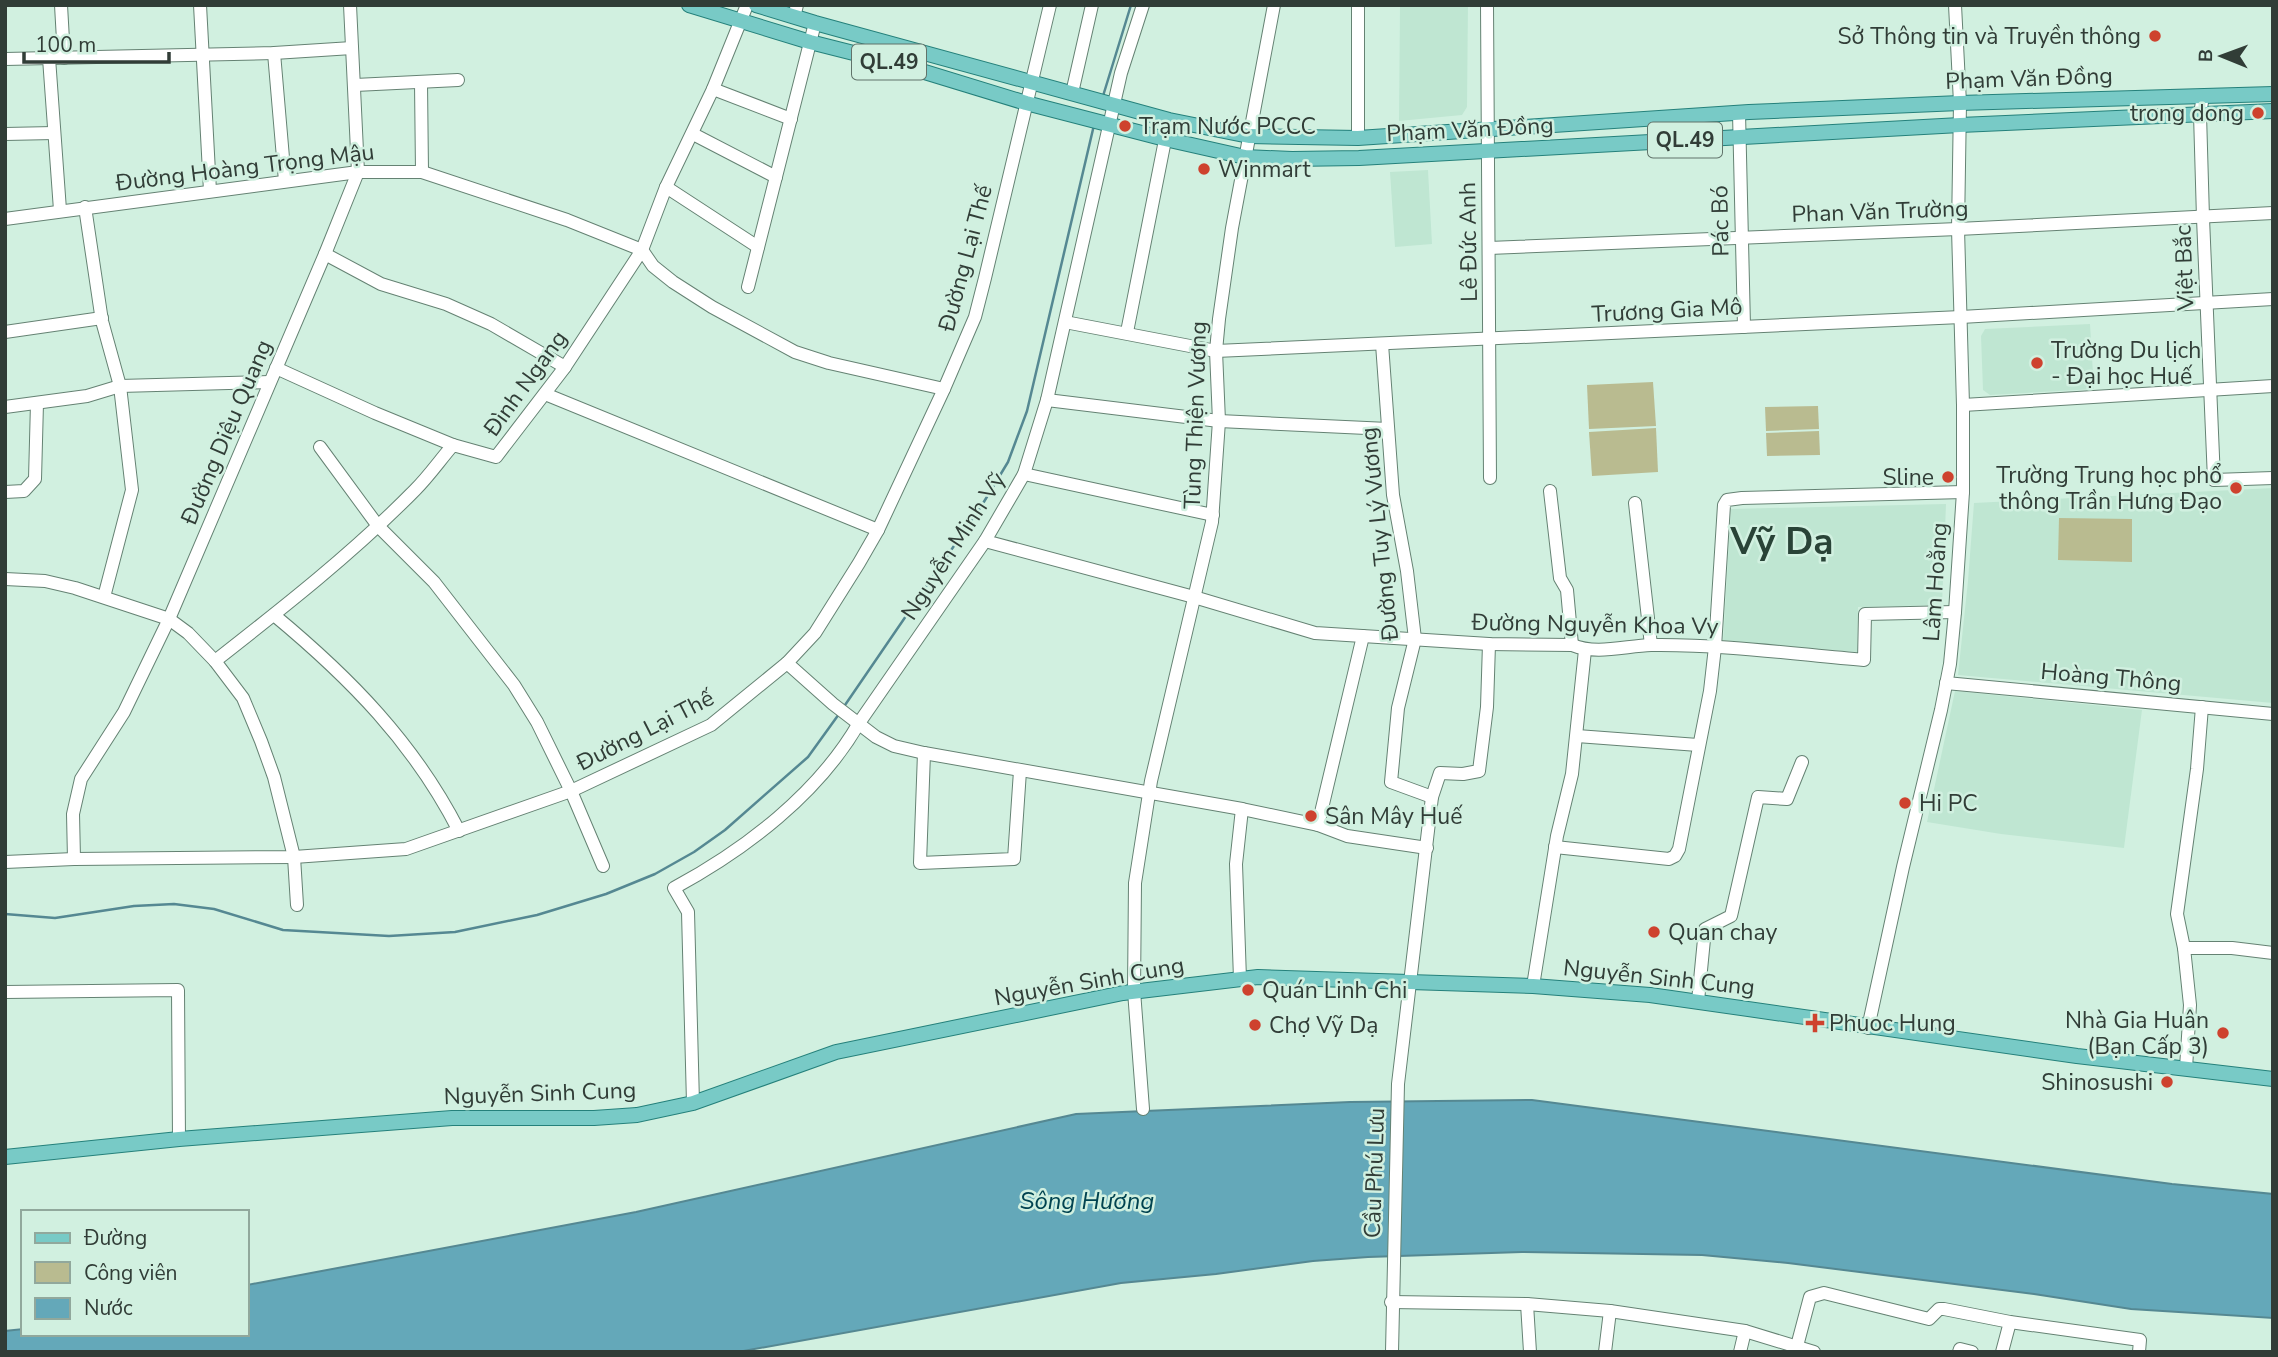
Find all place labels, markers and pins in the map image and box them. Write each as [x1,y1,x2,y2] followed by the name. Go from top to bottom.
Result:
[1837,21,2141,52] place label: Sở Thông tin và Truyền thông
[2147,28,2163,44] marker: Sở Thông tin và Truyền thông
[2130,98,2244,129] place label: trong dong
[2250,105,2266,121] marker: trong dong
[1139,111,1316,142] place label: Trạm Nước PCCC
[1117,118,1133,134] marker: Trạm Nước PCCC
[1218,154,1311,185] place label: Winmart
[1196,161,1212,177] marker: Winmart
[2051,335,2201,392] place label: Trường Du lịch - Đại học Huế
[2029,355,2045,371] marker: Trường Du lịch - Đại học Huế
[1996,460,2222,517] place label: Trường Trung học phổ thông Trần Hưng Đạo
[1882,462,1934,493] place label: Sline
[1940,469,1956,485] marker: Sline
[2228,480,2244,496] marker: Trường Trung học phổ thông Trần Hưng Đạo
[1919,788,1978,819] place label: Hi PC
[1897,795,1913,811] marker: Hi PC
[1325,801,1463,832] place label: Sân Mây Huế
[1303,808,1319,824] marker: Sân Mây Huế
[1668,917,1777,948] place label: Quan chay
[1646,924,1662,940] marker: Quan chay
[1262,975,1407,1006] place label: Quán Linh Chi
[1240,982,1256,998] marker: Quán Linh Chi
[2065,1005,2209,1062] place label: Nhà Gia Huân (Bạn Cấp 3)
[1829,1008,1956,1039] place label: Phuoc Hung
[1269,1010,1378,1041] place label: Chợ Vỹ Dạ
[1807,1015,1823,1031] marker: Phuoc Hung
[1247,1017,1263,1033] marker: Chợ Vỹ Dạ
[2215,1025,2231,1041] marker: Nhà Gia Huân (Bạn Cấp 3)
[2041,1067,2153,1098] place label: Shinosushi
[2159,1074,2175,1090] marker: Shinosushi

